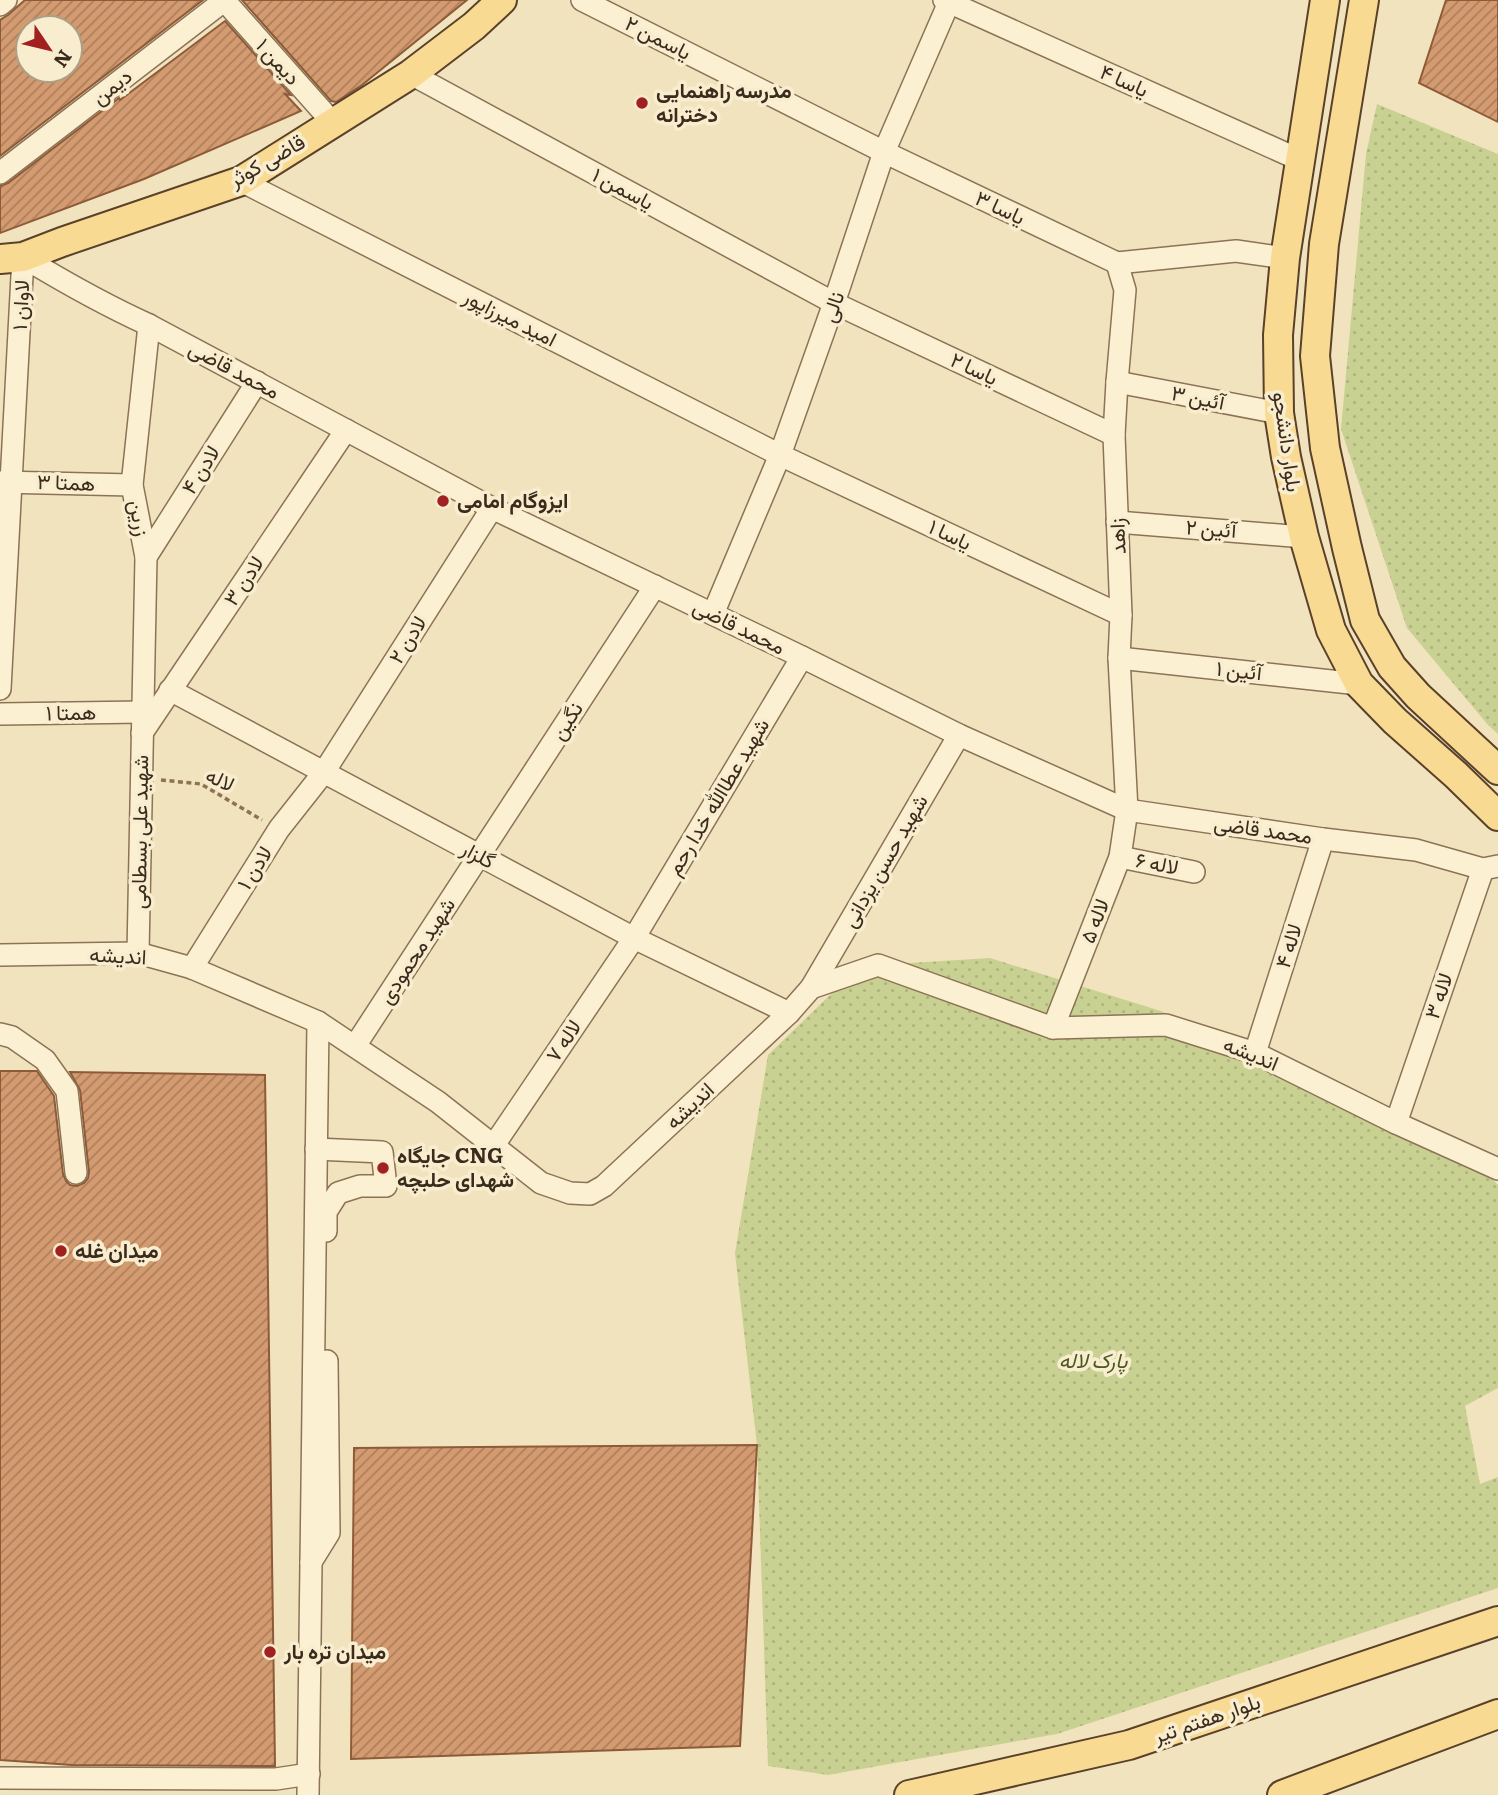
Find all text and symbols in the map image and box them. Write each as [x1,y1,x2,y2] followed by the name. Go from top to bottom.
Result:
[620,6,698,66] street label: یاسمن ۲
[14,14,84,84] north arrow
[250,30,309,91] street label: دیمن ۱
[48,45,80,74] text: N
[1096,54,1154,103] street label: یاسا ۴
[84,59,137,111] street label: دیمن
[656,73,792,128] place label: مدرسه راهنمایی دخترانه
[634,95,650,111] marker: مدرسه راهنمایی دخترانه
[221,124,310,194] street label: قاضی کوثر
[588,158,661,216] street label: یاسمن ۱
[971,181,1031,231] street label: یاسا ۳
[2,279,35,331] street label: لاوان ۱
[458,279,563,353] street label: امید میرزاپور
[811,286,850,326] street label: نالی
[184,331,286,405] street label: محمد قاضی
[946,342,1004,391] street label: یاسا ۲
[1169,375,1230,416] street label: آئین ۳
[1267,390,1312,494] street label: بلوار دانشجو
[172,438,226,499] street label: لادن ۴
[36,464,96,497] street label: همتا ۳
[457,483,568,515] place label: ایزوگام امامی
[435,493,451,509] marker: ایزوگام امامی
[123,497,160,538] street label: زرین
[924,509,978,556] street label: یاسا ۱
[1185,509,1240,544] street label: آئین ۲
[1099,517,1132,555] street label: زاهد
[214,548,270,611] street label: لادن ۳
[689,589,791,660] street label: محمد قاضی
[379,609,433,669] street label: لادن ۲
[1215,651,1266,687] street label: آئین ۱
[541,694,589,745] street label: نگین
[45,695,96,726] street label: همتا ۱
[657,711,776,881] street label: شهید عطاالله خدا رحم
[121,755,154,909] street label: شهید علی بسطامی
[201,758,241,798] street label: لاله
[832,787,934,932] street label: شهید حسن یزدانی
[1212,805,1315,850] street label: محمد قاضی
[456,830,502,875] street label: گلزار
[227,839,278,895] street label: لادن ۱
[1133,842,1182,881] street label: لاله ۶
[369,890,461,1009] street label: شهید محمودی
[1070,893,1115,947] street label: لاله ۵
[1265,919,1308,971] street label: لاله ۴
[89,937,147,970] street label: اندیشه
[1414,968,1459,1022] street label: لاله ۳
[536,1012,587,1067] street label: لاله ۷
[1220,1027,1284,1077] street label: اندیشه
[657,1073,720,1135] street label: اندیشه
[397,1138,514,1194] place label: جایگاه CNG شهدای حلبچه
[375,1160,391,1176] marker: جایگاه CNG شهدای حلبچه
[75,1233,159,1264] place label: میدان غله
[53,1243,69,1259] marker: میدان غله
[1059,1343,1128,1375] park label: پارک لاله
[283,1634,386,1665] place label: میدان تره بار
[262,1644,278,1660] marker: میدان تره بار
[1148,1684,1264,1751] street label: بلوار هفتم تیر

